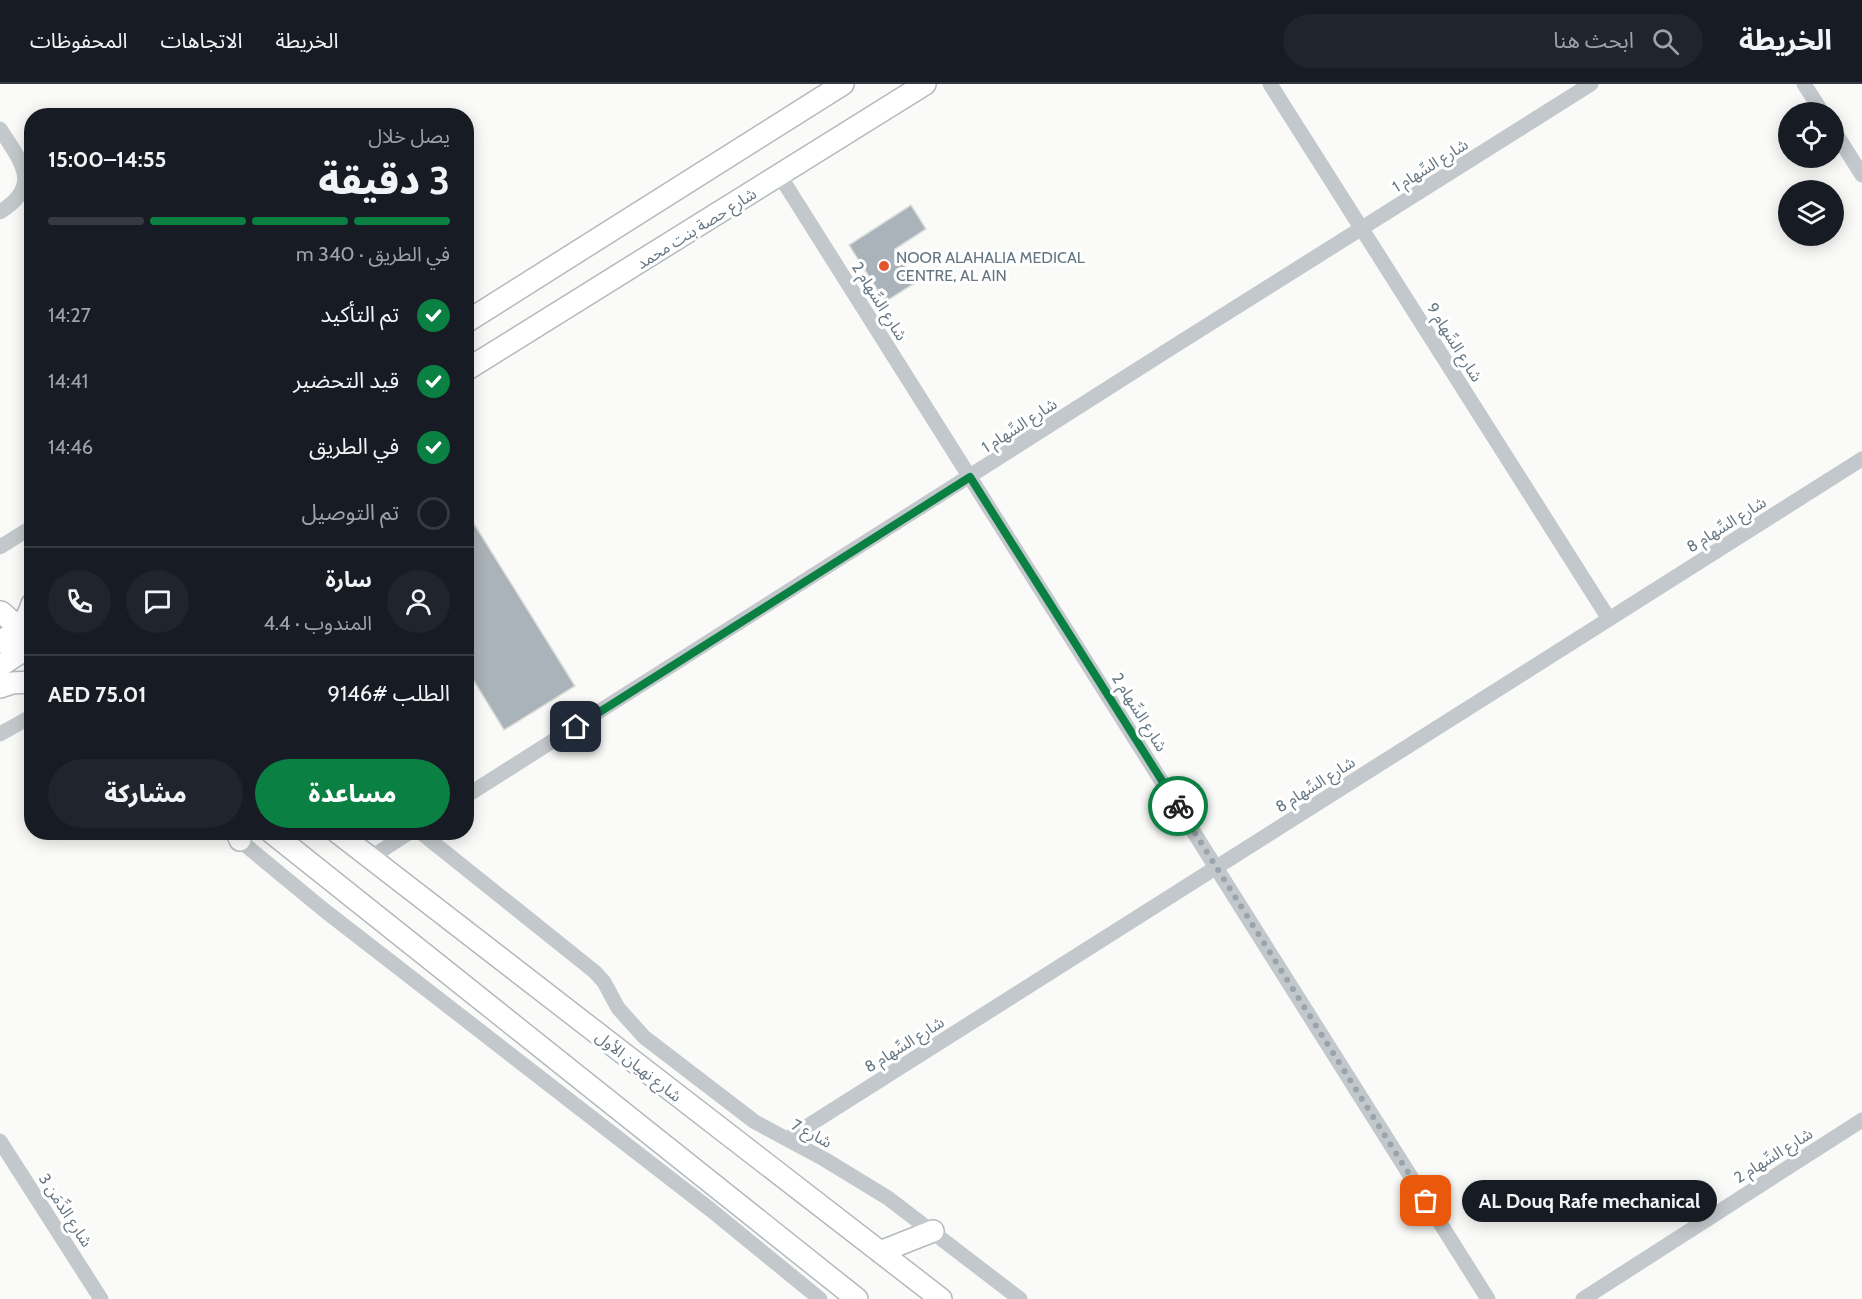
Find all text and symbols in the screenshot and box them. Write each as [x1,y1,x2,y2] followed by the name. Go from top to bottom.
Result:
[1283,14,1703,68] search box
[1739,23,1832,57] text: الخريطة
[1649,25,1682,58] icon: search
[1553,27,1634,54] text: ابحث هنا
[30,28,127,53] text: المحفوظات
[160,28,242,53] text: الاتجاهات
[275,28,338,53] text: الخريطة
[1778,102,1844,246] map controls
[1778,102,1844,168] button: locate
[368,124,450,148] text: يصل خلال
[1389,135,1473,199] street label: شارع السِّهام 1
[48,146,166,173] text: 14:55–15:00
[318,156,450,204] text: 3 دقيقة
[1778,180,1844,246] button: layers
[633,184,761,276] street label: شارع حصة بنت محمد
[296,242,450,266] text: في الطريق · 340 m
[896,248,1085,285] place label: NOOR ALAHALIA MEDICAL CENTRE, AL AIN
[845,259,911,346] street label: شارع السِّهام 2
[877,259,891,273] marker: NOOR ALAHALIA MEDICAL CENTRE, AL AIN
[417,299,450,332] icon: check
[1420,299,1486,387] street label: شارع السِّهام 9
[321,301,399,328] text: تم التأكيد
[48,303,91,327] text: 14:27
[417,365,450,398] icon: check
[293,367,399,394] text: قيد التحضير
[48,369,88,393] text: 14:41
[978,394,1062,459] street label: شارع السِّهام 1
[417,431,450,464] icon: check
[309,433,399,460] text: في الطريق
[48,435,93,459] text: 14:46
[1683,492,1771,559] street label: شارع السِّهام 8
[301,499,399,526] text: تم التوصيل
[326,566,372,593] text: سارة
[48,570,111,633] button: phone
[126,570,189,633] button: chat
[387,570,450,633] button: person
[263,611,372,635] text: المندوب · 4.4
[1105,670,1171,757] street label: شارع السِّهام 2
[327,680,450,707] text: الطلب #9146
[48,681,146,708] text: AED 75.01
[550,701,601,752] pin
[559,710,592,743] icon: home
[1272,752,1360,819] street label: شارع السِّهام 8
[48,759,243,828] button: مشاركة
[255,759,450,828] button: مساعدة
[1148,776,1208,836] courier
[1162,790,1195,823] icon: bike
[861,1012,949,1079] street label: شارع السِّهام 8
[590,1027,685,1108] street label: شارع نهيان الأول
[787,1115,835,1155] street label: شارع 7
[1731,1124,1818,1190] street label: شارع السِّهام 2
[32,1170,97,1252] street label: شارع الدِّمَن 3
[1400,1175,1451,1226] pin
[1462,1180,1717,1222] callout: AL Douq Rafe mechanical
[1409,1184,1442,1217] icon: bag
[1479,1189,1700,1213] text: AL Douq Rafe mechanical

